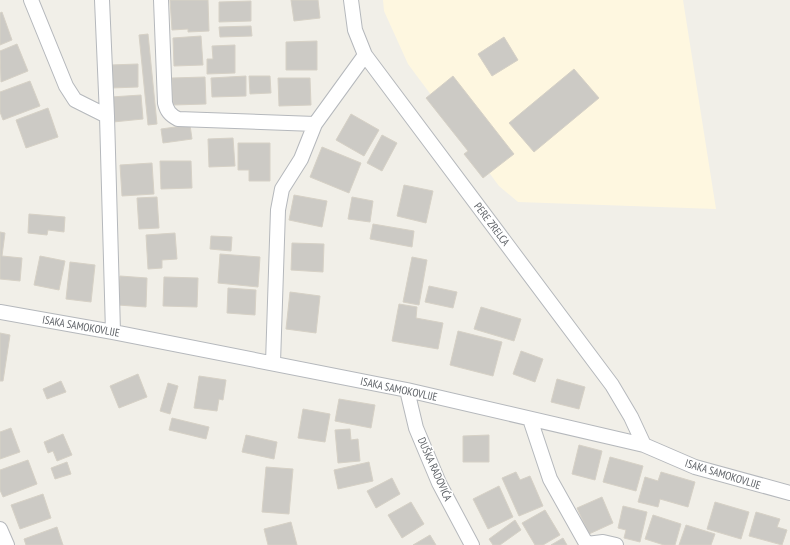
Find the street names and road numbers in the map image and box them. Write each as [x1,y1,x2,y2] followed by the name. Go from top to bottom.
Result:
[471,200,513,249] street label: PERE ZRELCA
[41,312,121,340] street label: ISAKA SAMOKOVLIJE
[359,374,439,404] street label: ISAKA SAMOKOVLIJE
[415,435,456,504] street label: DUŠKA RADOVIĆA
[683,456,763,492] street label: ISAKA SAMOKOVLIJE

